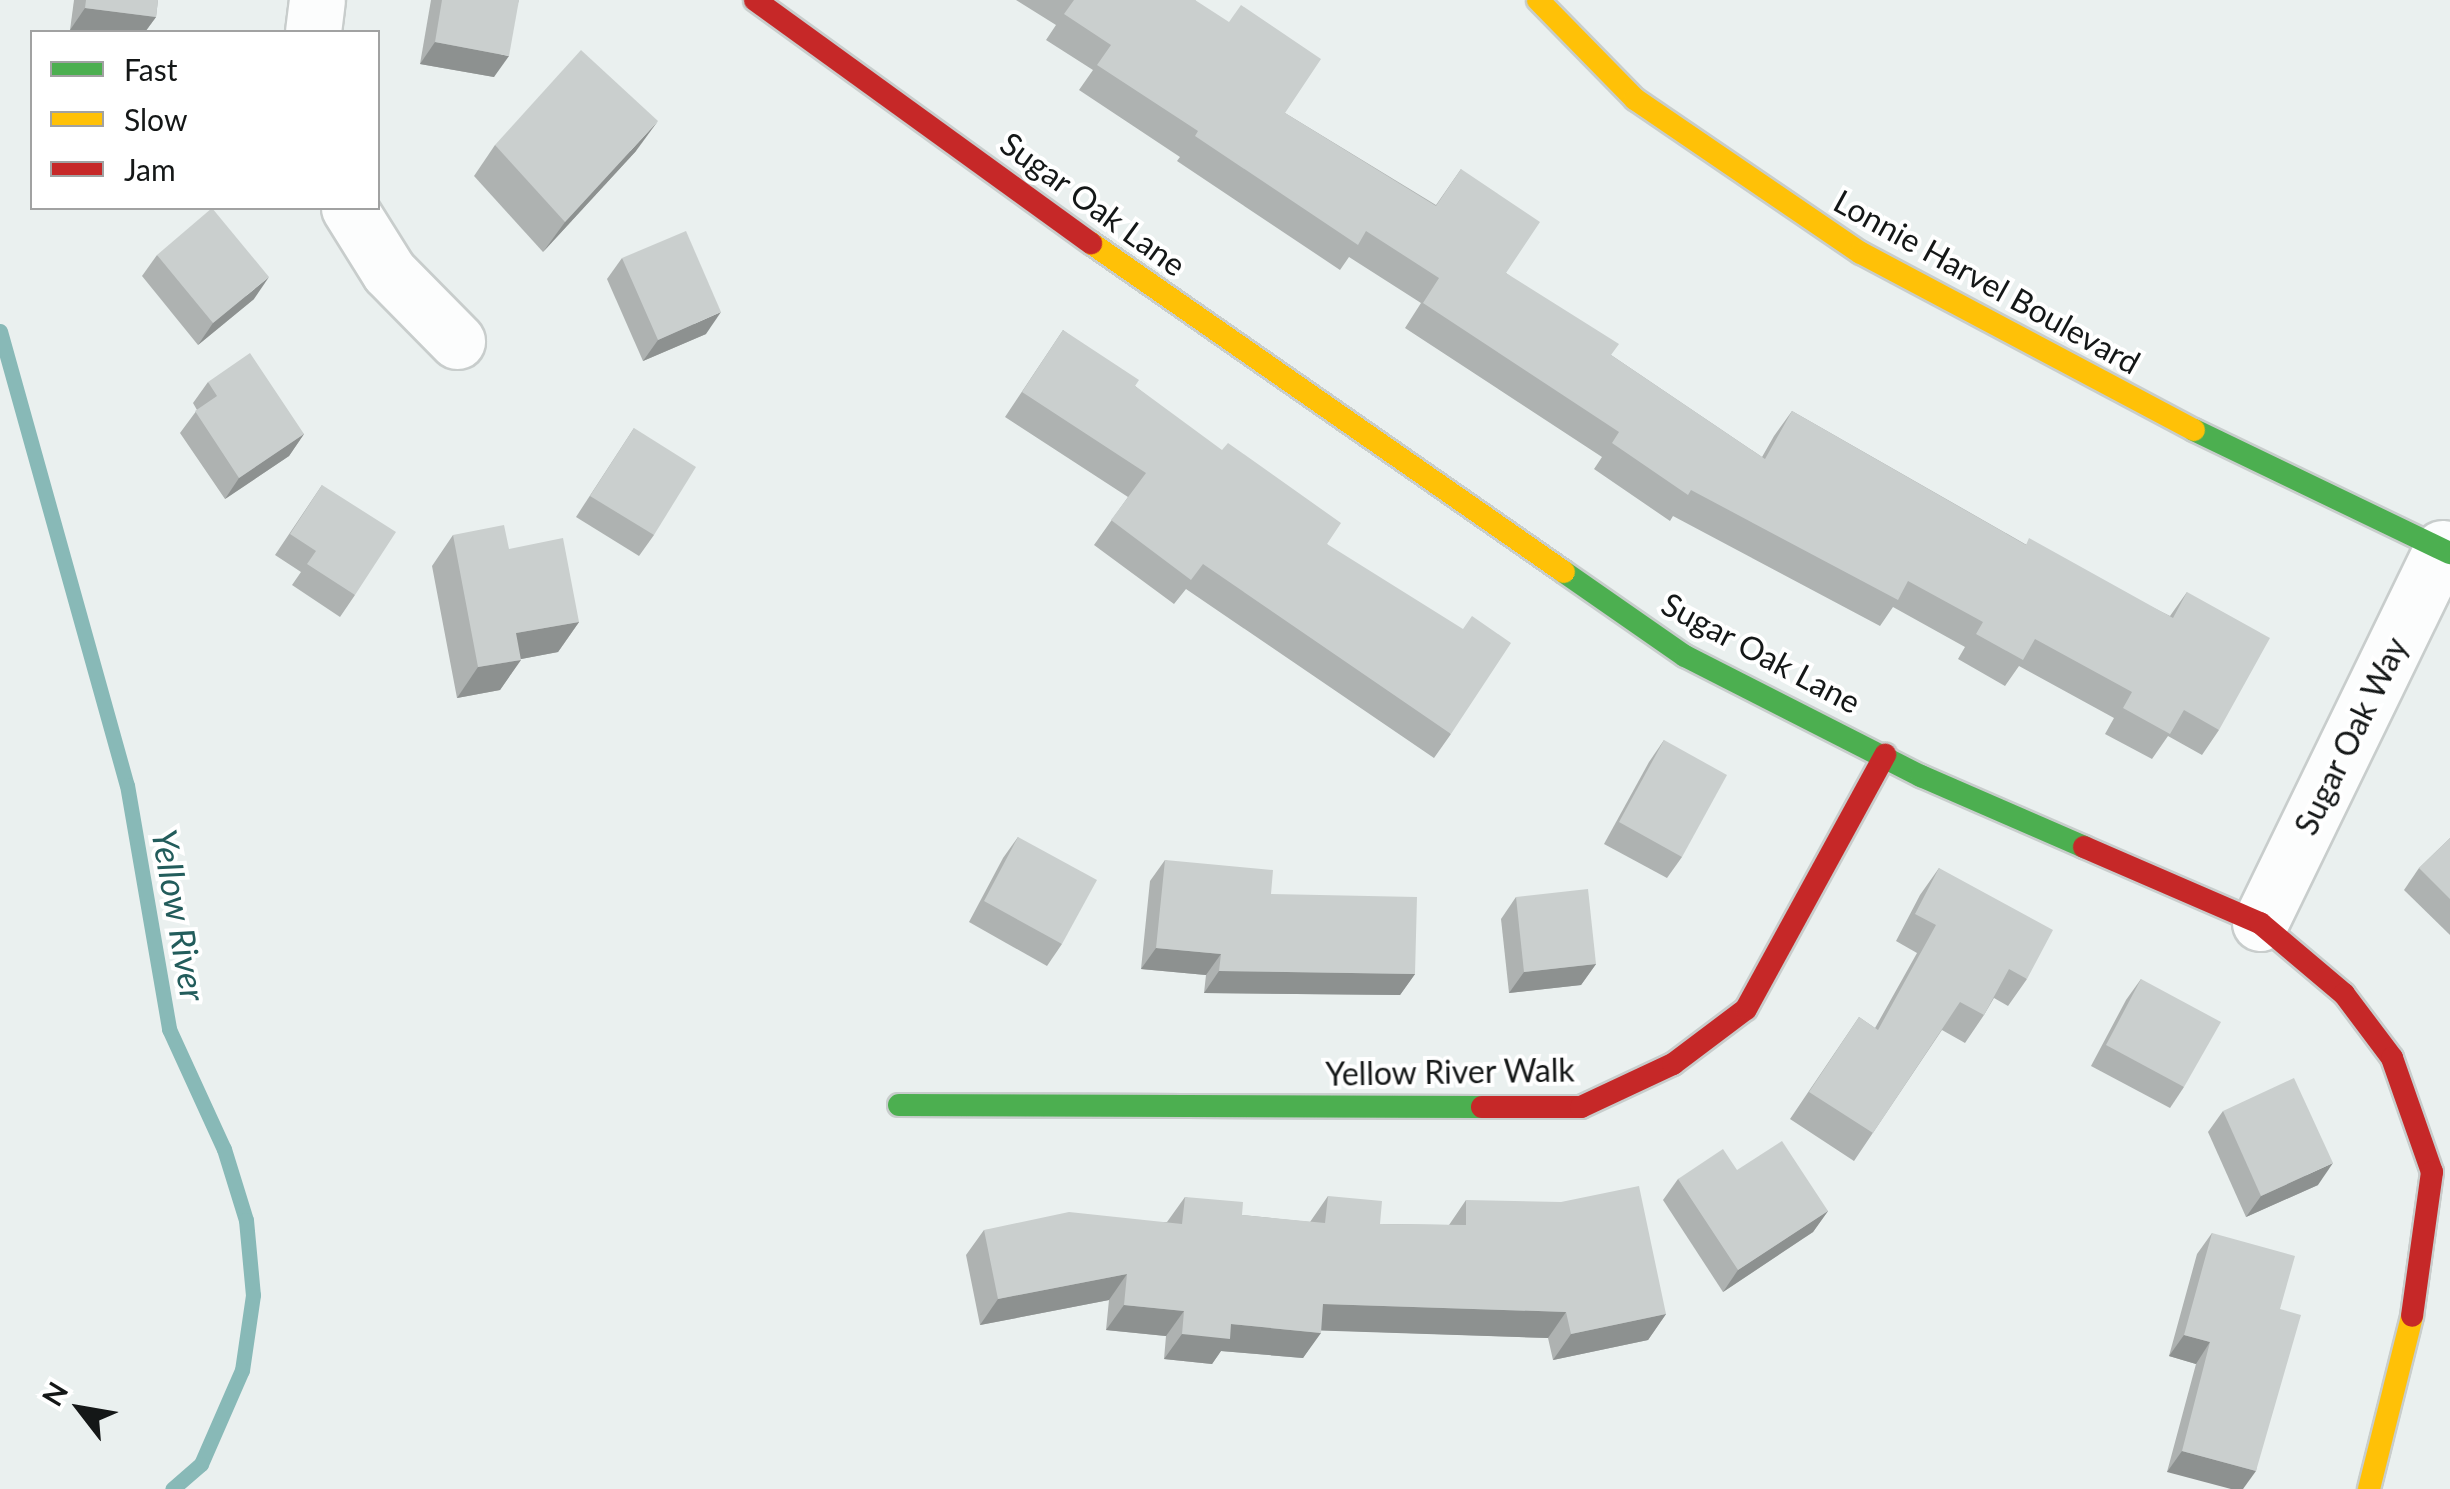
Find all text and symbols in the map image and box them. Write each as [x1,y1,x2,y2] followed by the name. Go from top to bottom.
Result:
[30,30,380,210] legend
[124,51,178,87] text: Fast
[124,101,187,137] text: Slow
[993,124,1193,284] street label: Sugar Oak Lane
[124,151,176,187] text: Jam
[1827,182,2147,382] street label: Lonnie Harvel Boulevard
[1655,584,1867,722] street label: Sugar Oak Lane
[2286,630,2416,842] street label: Sugar Oak Way
[144,826,216,1004] water label: Yellow River
[1324,1051,1576,1093] street label: Yellow River Walk
[30,1359,130,1459] north arrow
[34,1376,74,1412] text: N

